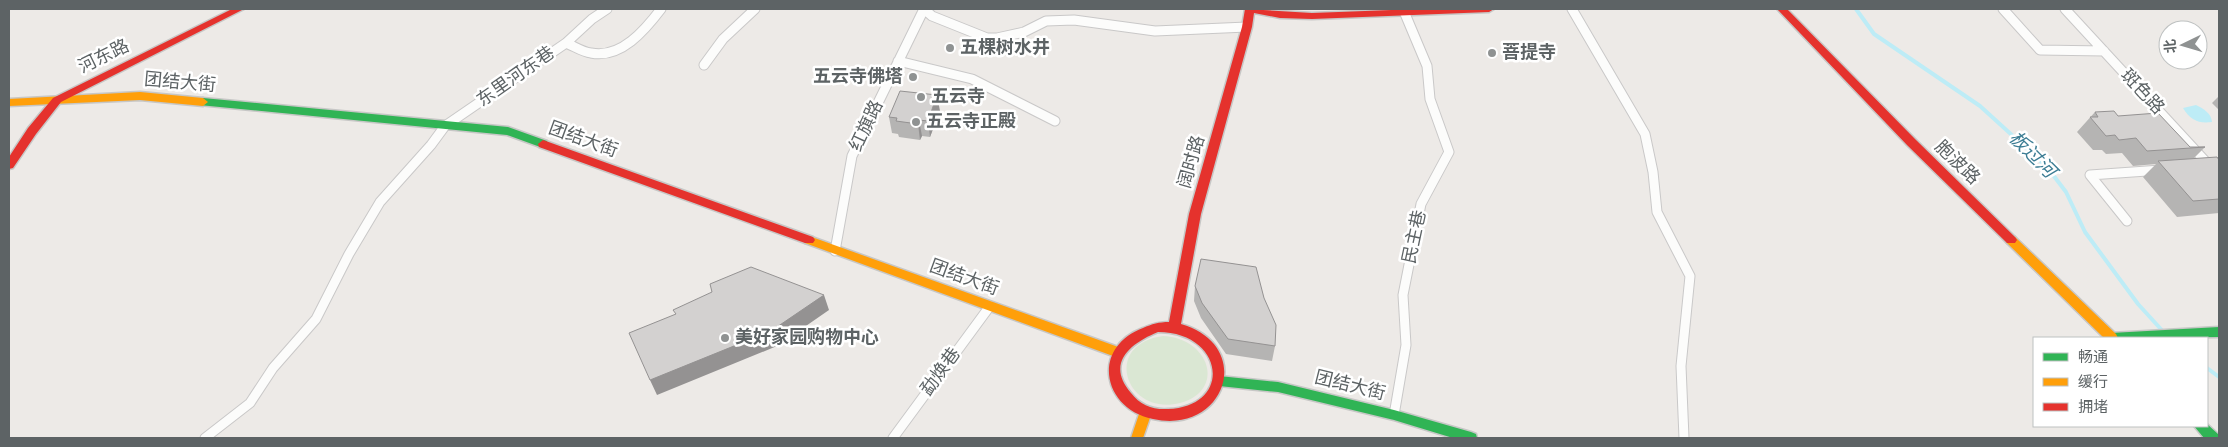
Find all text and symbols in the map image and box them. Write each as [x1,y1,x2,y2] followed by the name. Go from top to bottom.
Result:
[2158,20,2208,70] north arrow
[75,35,132,77] street label: 河东路
[960,37,1050,57] place label: 五棵树水井
[2162,38,2179,54] text: 北
[473,42,558,110] street label: 东里河东巷
[944,42,956,54] marker: 五棵树水井
[1502,43,1556,62] place label: 菩提寺
[1486,47,1498,59] marker: 菩提寺
[2117,65,2168,118] street label: 斑色路
[813,66,903,86] place label: 五云寺佛塔
[143,69,217,95] street label: 团结大街
[907,71,919,83] marker: 五云寺佛塔
[931,87,985,106] place label: 五云寺
[915,91,927,103] marker: 五云寺
[846,97,887,154] street label: 红旗路
[926,112,1016,131] place label: 五云寺正殿
[910,116,922,128] marker: 五云寺正殿
[546,117,621,161] street label: 团结大街
[2005,127,2062,185] water label: 板过河
[1174,133,1208,190] street label: 阔时路
[1931,136,1984,188] street label: 胞波路
[1399,208,1429,265] street label: 民主巷
[927,255,1002,299] street label: 团结大街
[735,327,879,347] place label: 美好家园购物中心
[719,332,731,344] marker: 美好家园购物中心
[2033,337,2208,427] legend
[916,344,964,399] street label: 勐焕巷
[2078,349,2108,365] text: 畅通
[1313,367,1388,403] street label: 团结大街
[2078,374,2108,390] text: 缓行
[2078,399,2108,415] text: 拥堵

